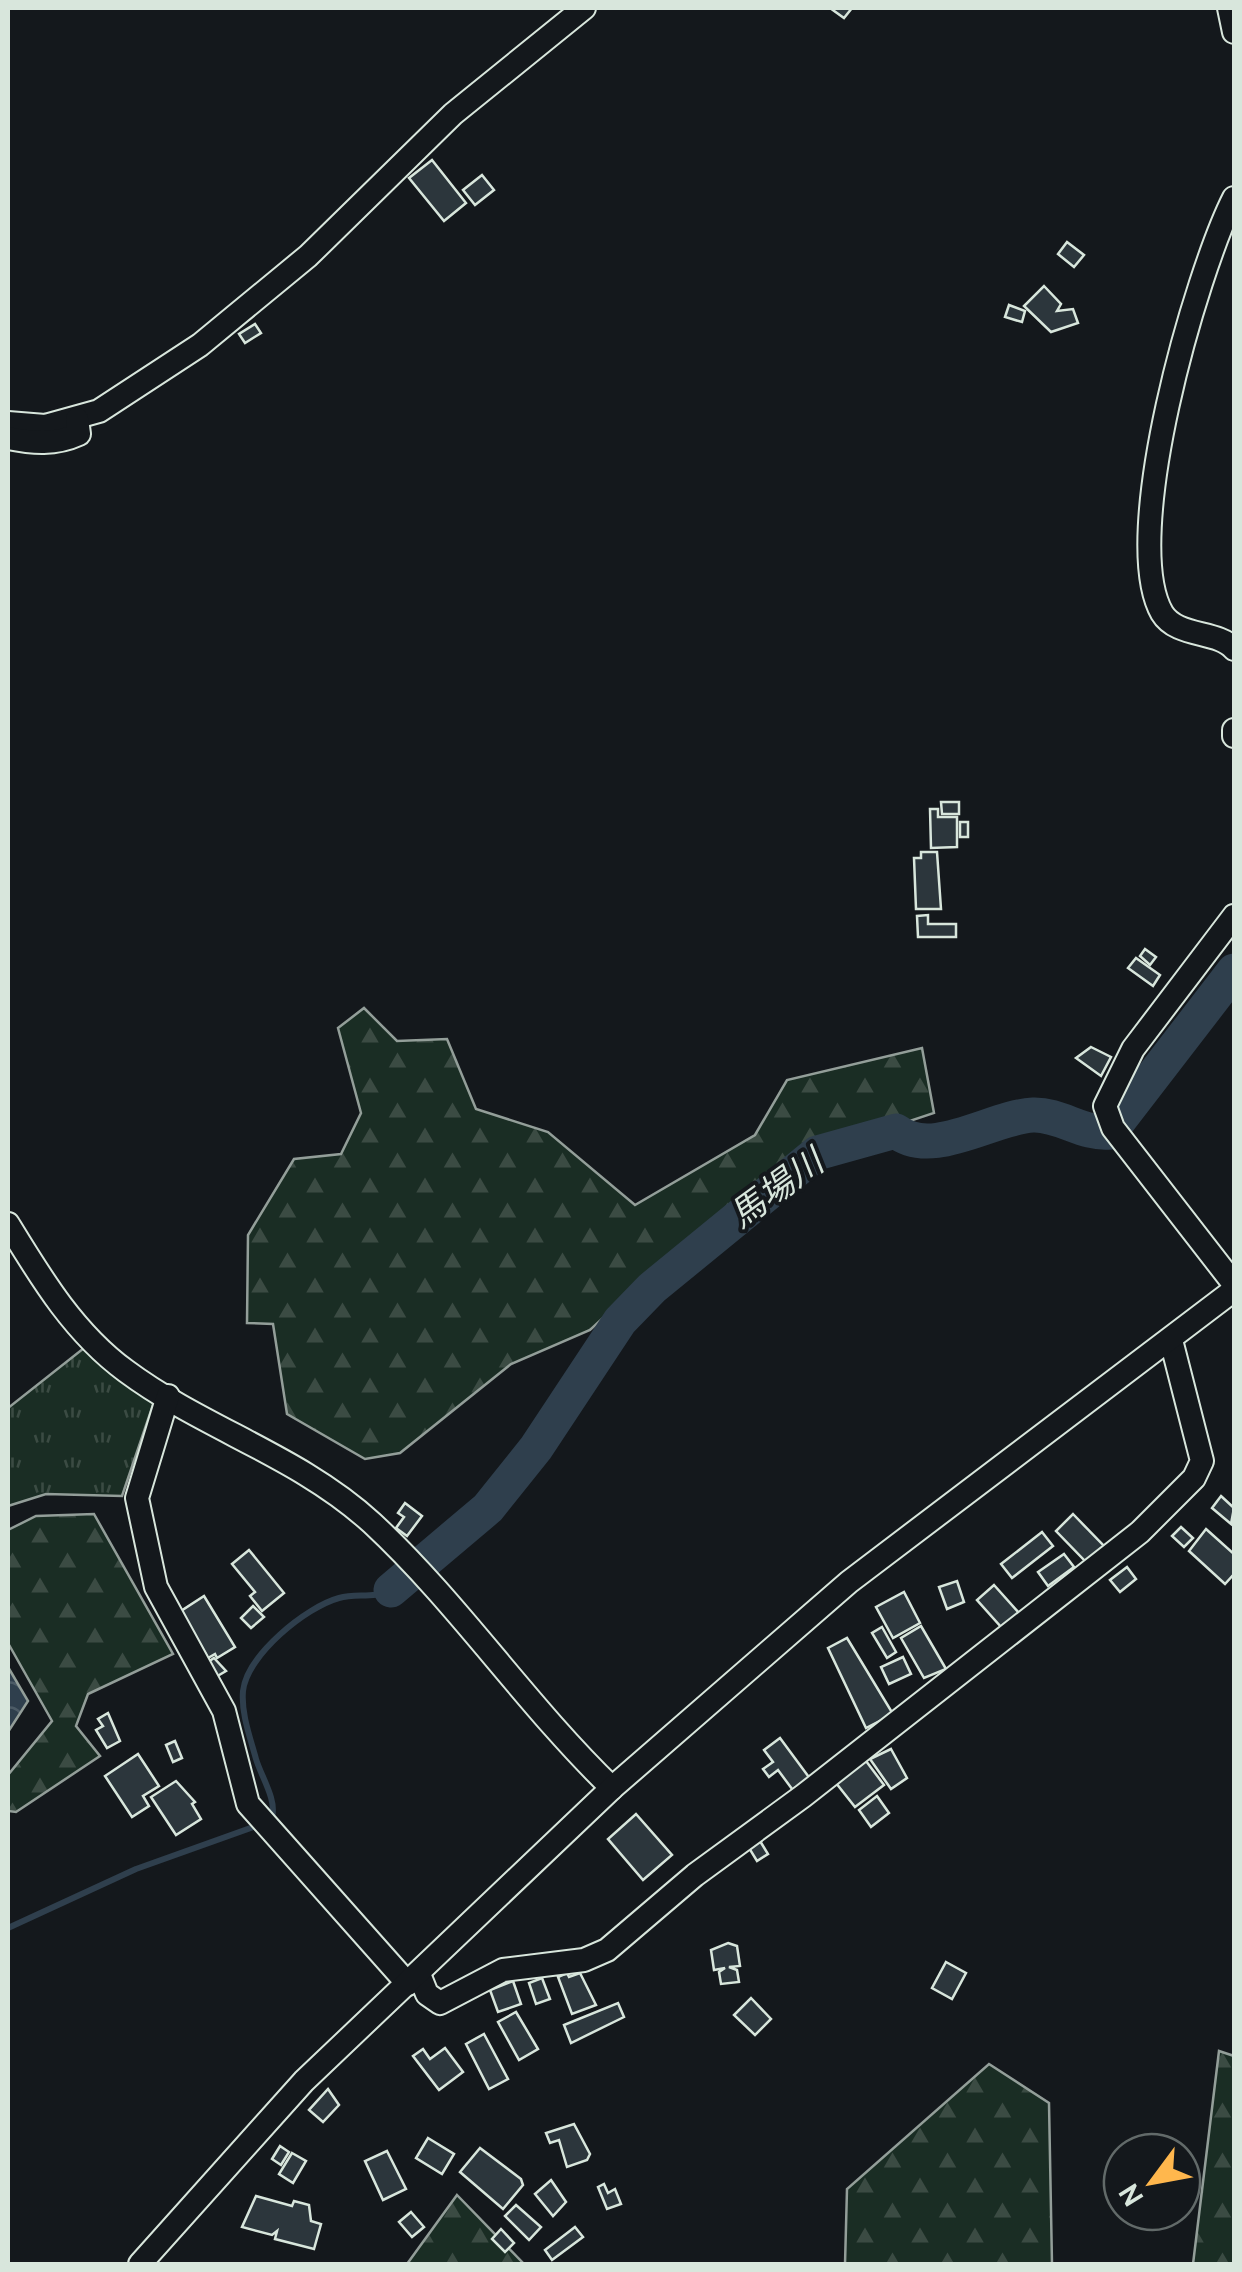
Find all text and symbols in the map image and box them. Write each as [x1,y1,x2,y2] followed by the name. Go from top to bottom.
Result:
[721,1137,834,1236] water label: 馬場川
[1102,2132,1202,2232] north arrow
[1111,2178,1150,2213] text: N

